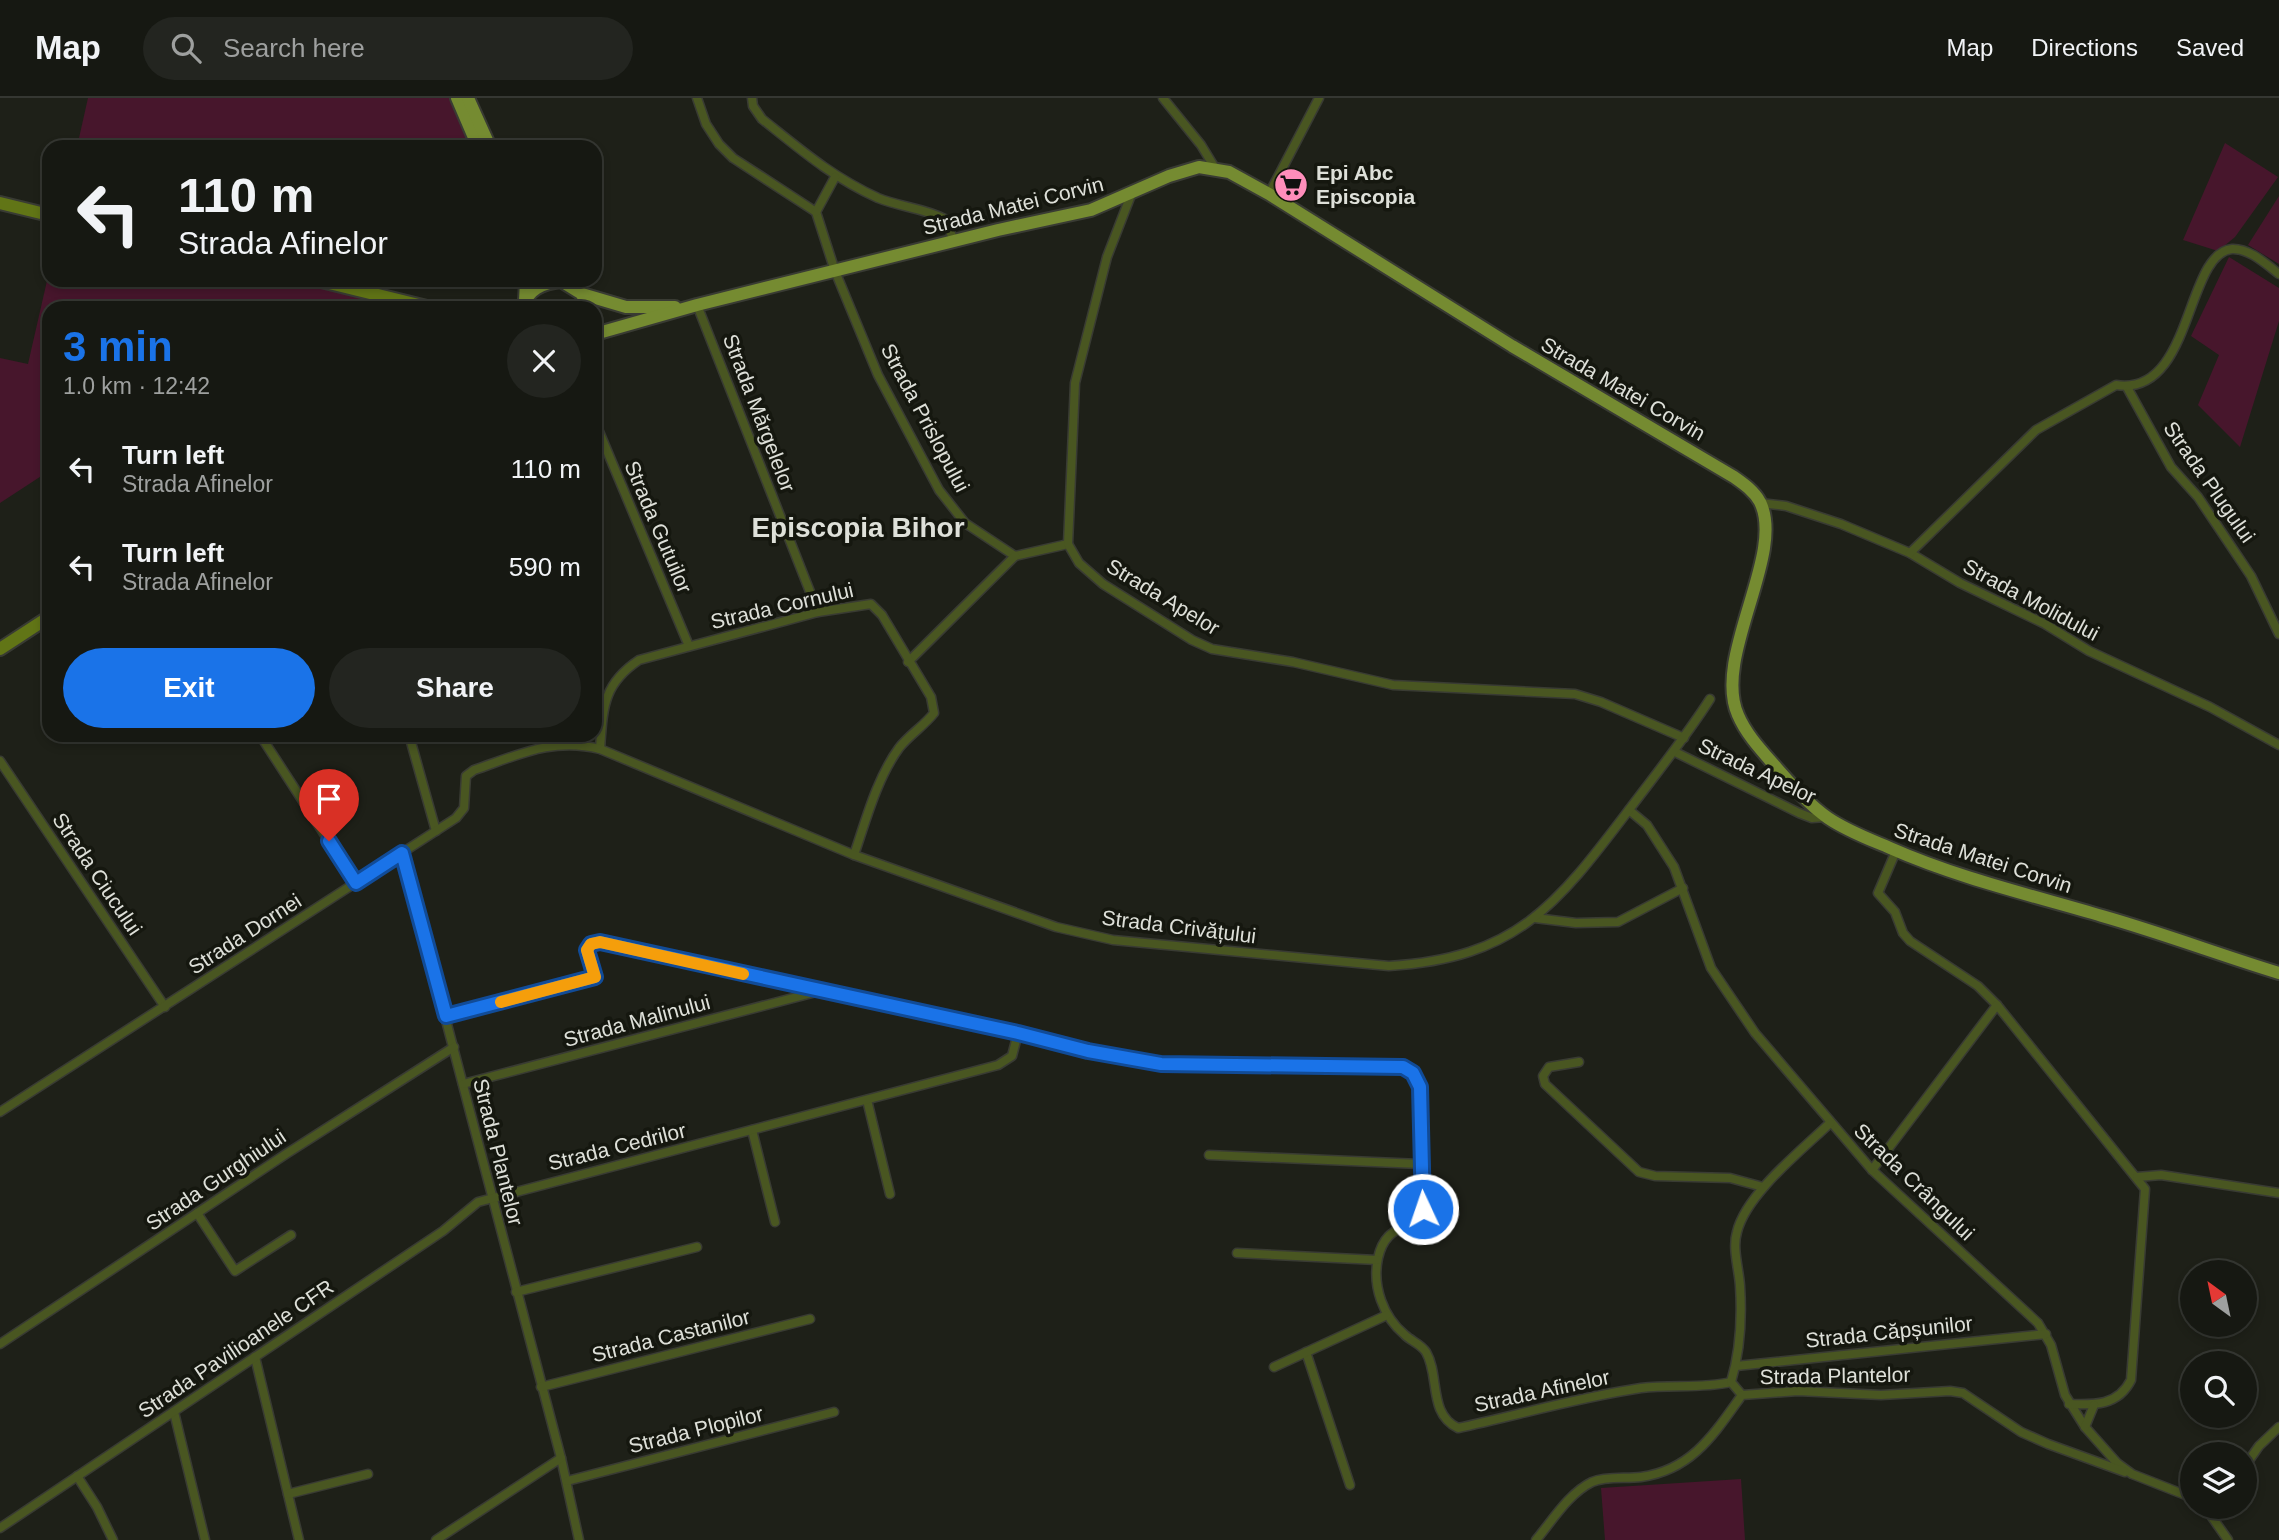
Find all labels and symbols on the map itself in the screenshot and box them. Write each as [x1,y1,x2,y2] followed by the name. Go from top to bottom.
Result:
[1316,161,1416,208] place label: Epi Abc Episcopia
[1272,166,1310,204] supermarket icon: Epi Abc Episcopia
[920,172,1106,239] street label: Strada Matei Corvin
[719,331,800,495] street label: Strada Mărgelelor
[1537,332,1709,445] street label: Strada Matei Corvin
[877,340,974,496] street label: Strada Prislopului
[2159,417,2260,547] street label: Strada Plugului
[620,457,697,596] street label: Strada Gutuilor
[751,512,965,543] district label: Episcopia Bihor
[1103,554,1224,639] street label: Strada Apelor
[1959,554,2103,645] street label: Strada Molidului
[708,578,856,633] street label: Strada Cornului
[1695,733,1820,808] street label: Strada Apelor
[299,769,359,841] pin
[48,808,147,939] street label: Strada Ciucului
[1891,818,2075,897] street label: Strada Matei Corvin
[184,889,305,979] street label: Strada Dornei
[1101,906,1258,947] street label: Strada Crivățului
[561,990,713,1051] street label: Strada Malinului
[469,1076,528,1228] street label: Strada Plantelor
[546,1118,688,1175] street label: Strada Cedrilor
[1850,1119,1979,1245] street label: Strada Crângului
[142,1124,290,1235] street label: Strada Gurghiului
[1386,1172,1460,1246] position arrow
[2180,1260,2258,1337] north arrow
[134,1275,337,1422] street label: Strada Pavilioanele CFR
[589,1305,752,1366] street label: Strada Castanilor
[1804,1311,1974,1352] street label: Strada Căpșunilor
[1760,1363,1910,1388] street label: Strada Plantelor
[1472,1365,1612,1416] street label: Strada Afinelor
[626,1402,765,1457] street label: Strada Plopilor

